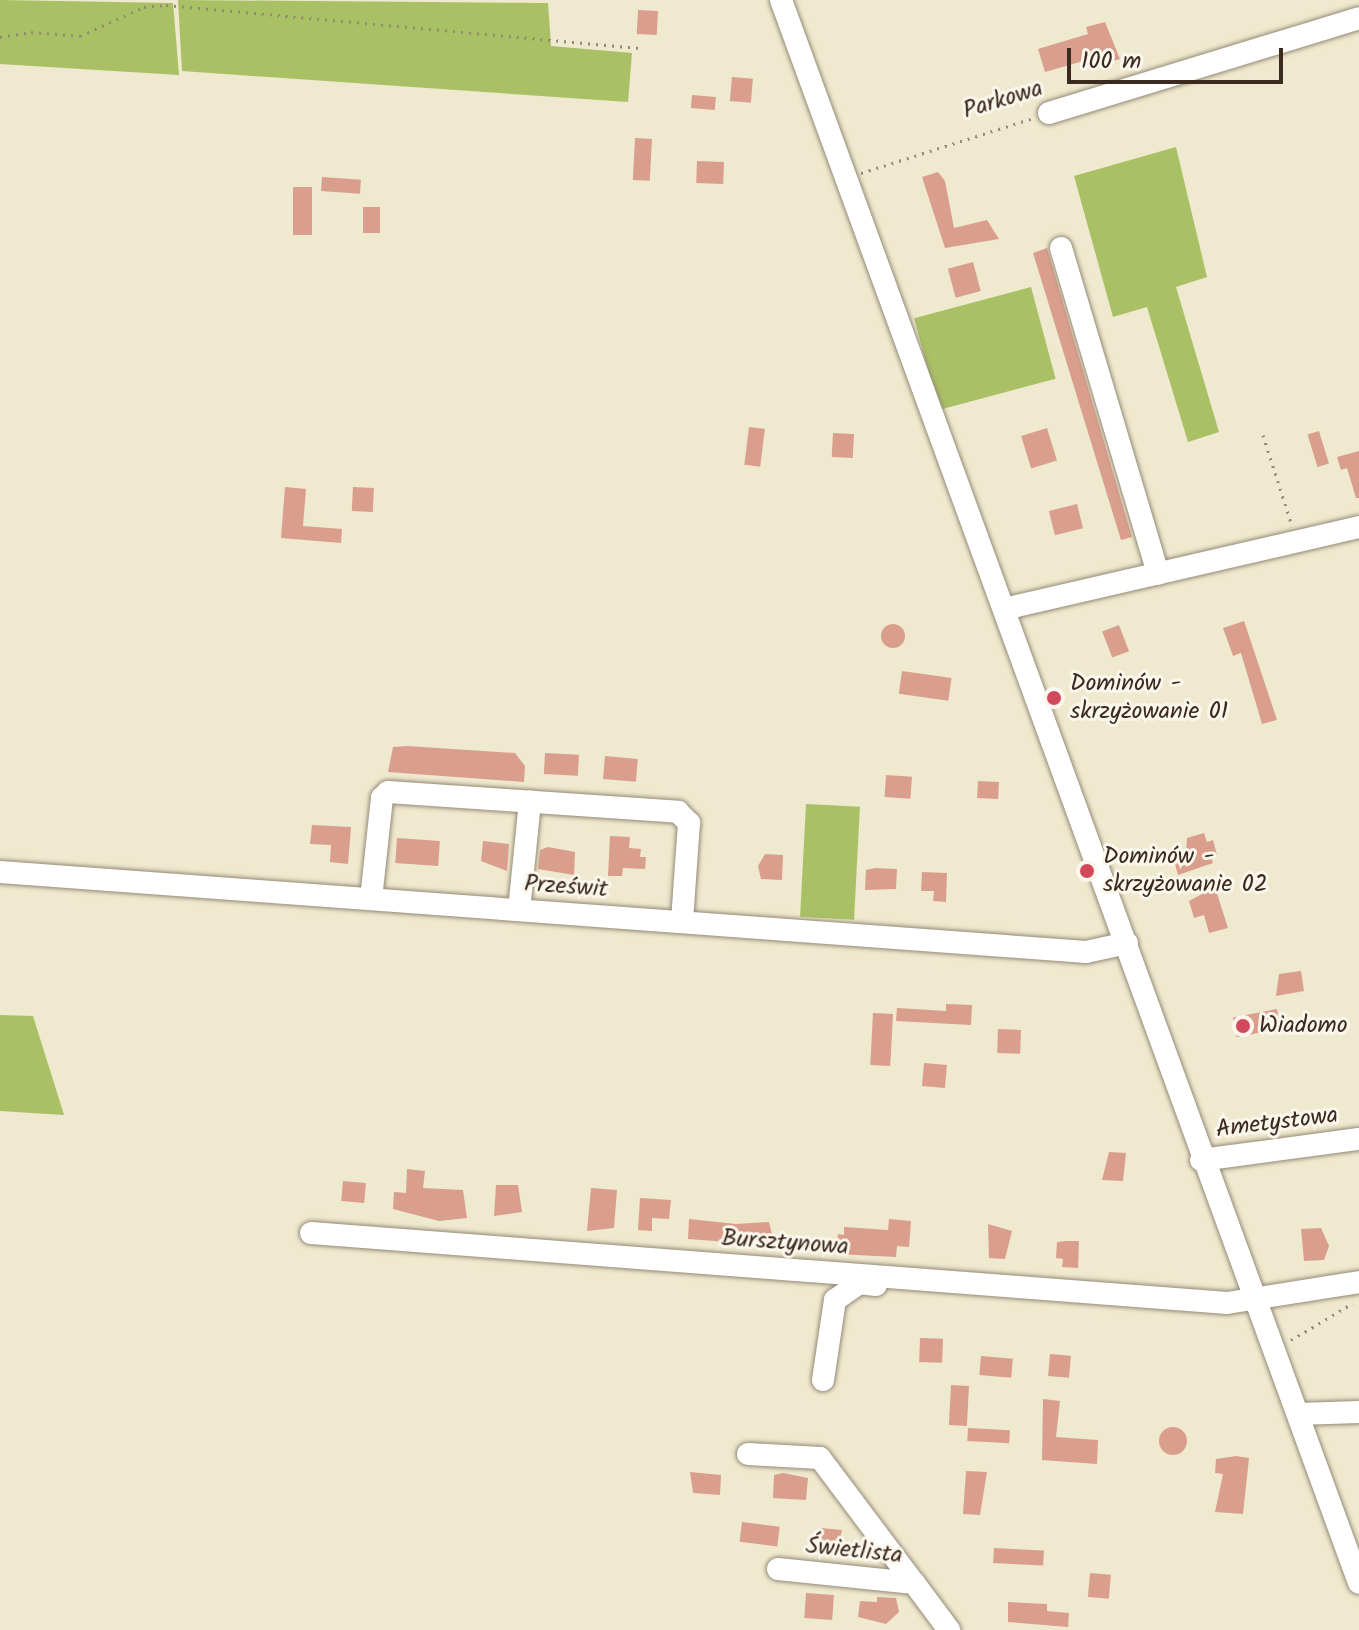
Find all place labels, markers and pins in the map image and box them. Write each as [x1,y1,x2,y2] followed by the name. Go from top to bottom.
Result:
[1070,670,1228,726] place label: Dominów - skrzyżowanie 01
[1045,689,1063,707] marker: Dominów - skrzyżowanie 01
[1103,843,1268,899] place label: Dominów - skrzyżowanie 02
[1078,862,1096,880] marker: Dominów - skrzyżowanie 02
[1259,1012,1348,1040] place label: Wiadomo
[1234,1017,1252,1035] marker: Wiadomo

